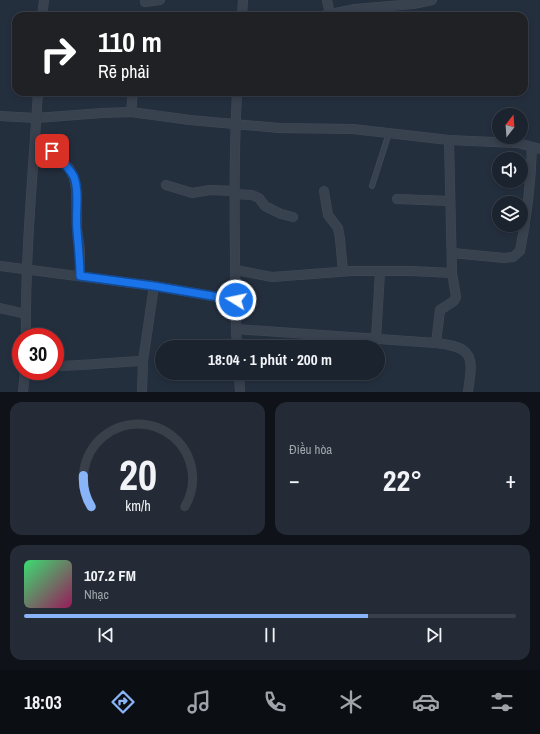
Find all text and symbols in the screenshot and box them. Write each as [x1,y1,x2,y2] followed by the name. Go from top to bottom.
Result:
[98,23,162,61] text: 110 m
[32,28,84,80] icon: right
[98,59,150,84] text: Rẽ phải
[492,108,528,144] north arrow
[492,108,528,232] map controls
[35,134,69,168] pin
[41,140,63,162] icon: arrive
[492,152,528,188] button: sound
[492,196,528,232] button: layers
[215,279,257,321] position arrow
[12,328,64,380] speed limit sign: 30
[208,349,332,370] text: 18:04 · 1 phút · 200 m
[289,441,332,458] text: Điều hòa
[119,446,156,502] text: 20
[383,460,422,500] text: 22°
[289,465,300,495] text: −
[505,465,516,495] text: +
[125,495,150,514] text: km/h
[84,565,136,586] text: 107.2 FM
[84,586,109,603] text: Nhạc
[95,624,117,646] icon: previous
[259,624,281,646] icon: pause
[423,624,445,646] icon: next
[109,688,137,716] icon: directions
[185,688,213,716] icon: music
[261,688,289,716] icon: phone
[337,688,365,716] icon: climate
[412,688,440,716] icon: car
[488,688,516,716] icon: filters
[24,690,62,715] text: 18:03

